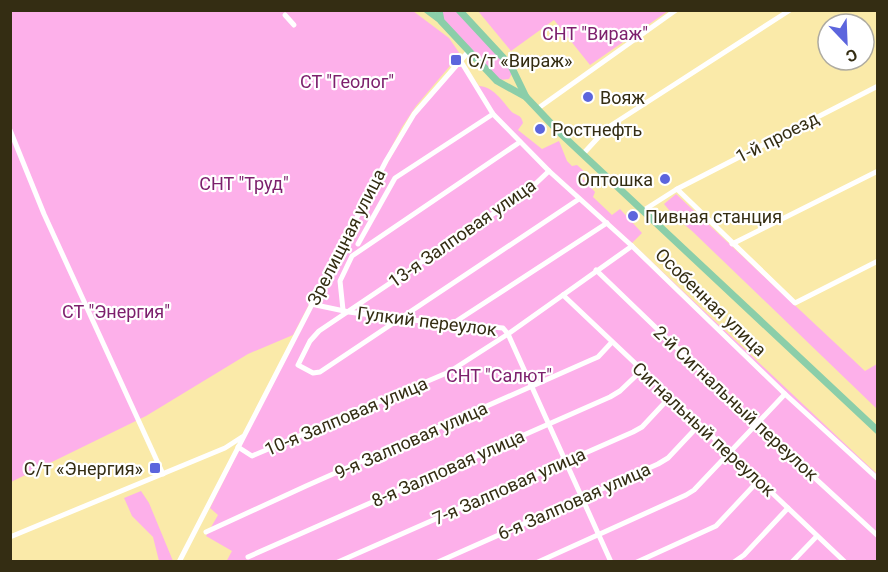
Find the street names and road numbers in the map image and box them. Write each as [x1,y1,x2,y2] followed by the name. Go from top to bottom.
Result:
[732,107,822,167] street label: 1-й проезд
[303,165,389,309] street label: Зрелищная улица
[384,174,540,292] street label: 13-я Залповая улица
[651,244,771,360] street label: Особенная улица
[356,302,498,340] street label: Гулкий переулок
[649,321,823,485] street label: 2-й Сигнальный переулок
[628,357,780,501] street label: Сигнальный переулок
[261,372,431,460] street label: 10-я Залповая улица
[331,397,491,483] street label: 9-я Залповая улица
[368,425,528,511] street label: 8-я Залповая улица
[429,443,589,529] street label: 7-я Залповая улица
[494,458,654,544] street label: 6-я Залповая улица

